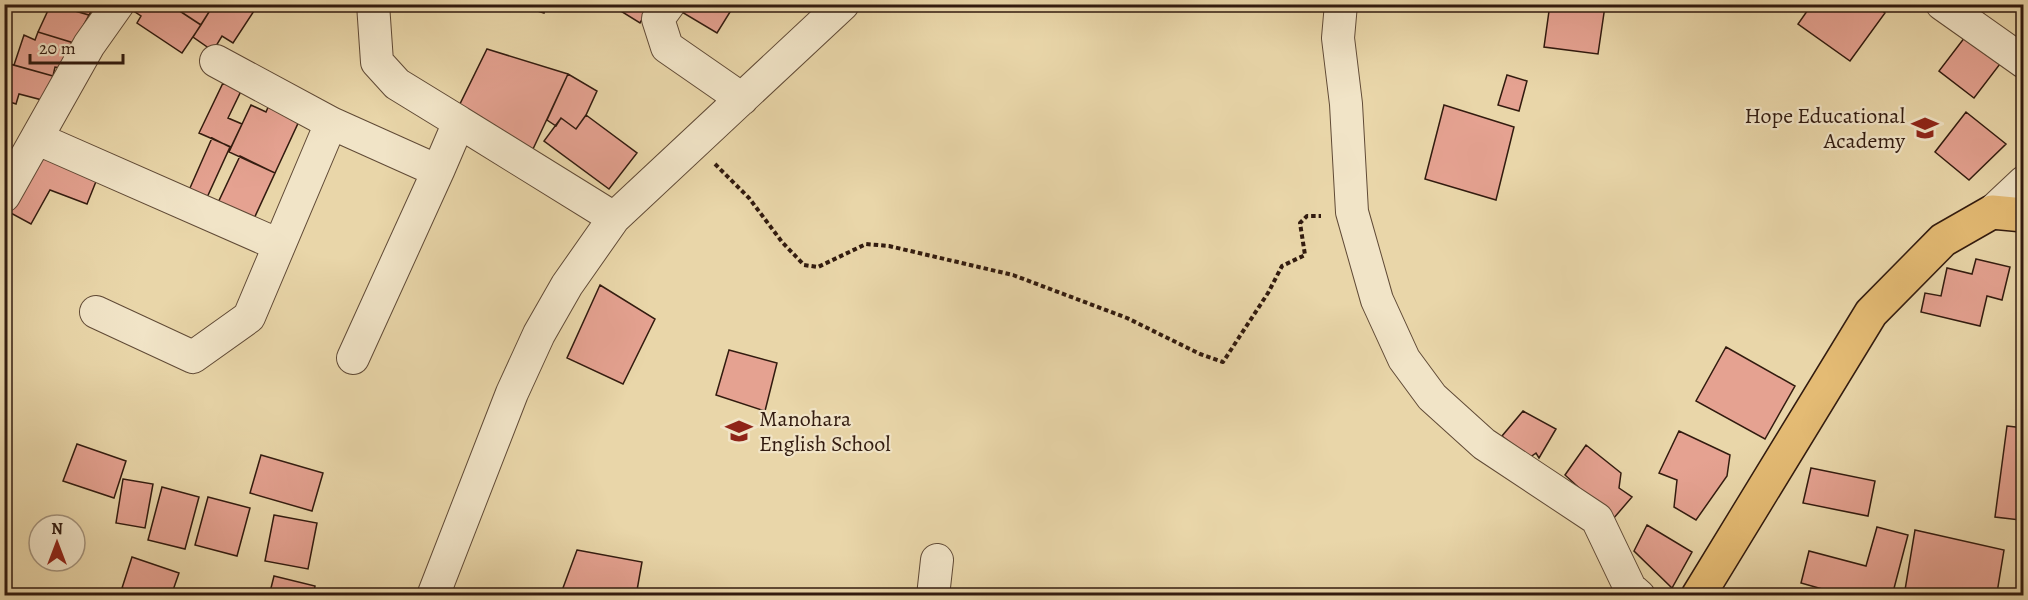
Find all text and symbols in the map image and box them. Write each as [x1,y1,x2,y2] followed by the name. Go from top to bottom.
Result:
[30,27,123,65] scale bar
[39,36,76,60] text: 20 m
[1744,101,1905,156] place label: Hope Educational Academy
[1910,113,1940,143] school or university icon: Hope Educational Academy
[759,404,891,459] place label: Manohara English School
[724,416,754,446] school or university icon: Manohara English School
[27,513,87,573] north arrow
[51,518,63,540] text: N

